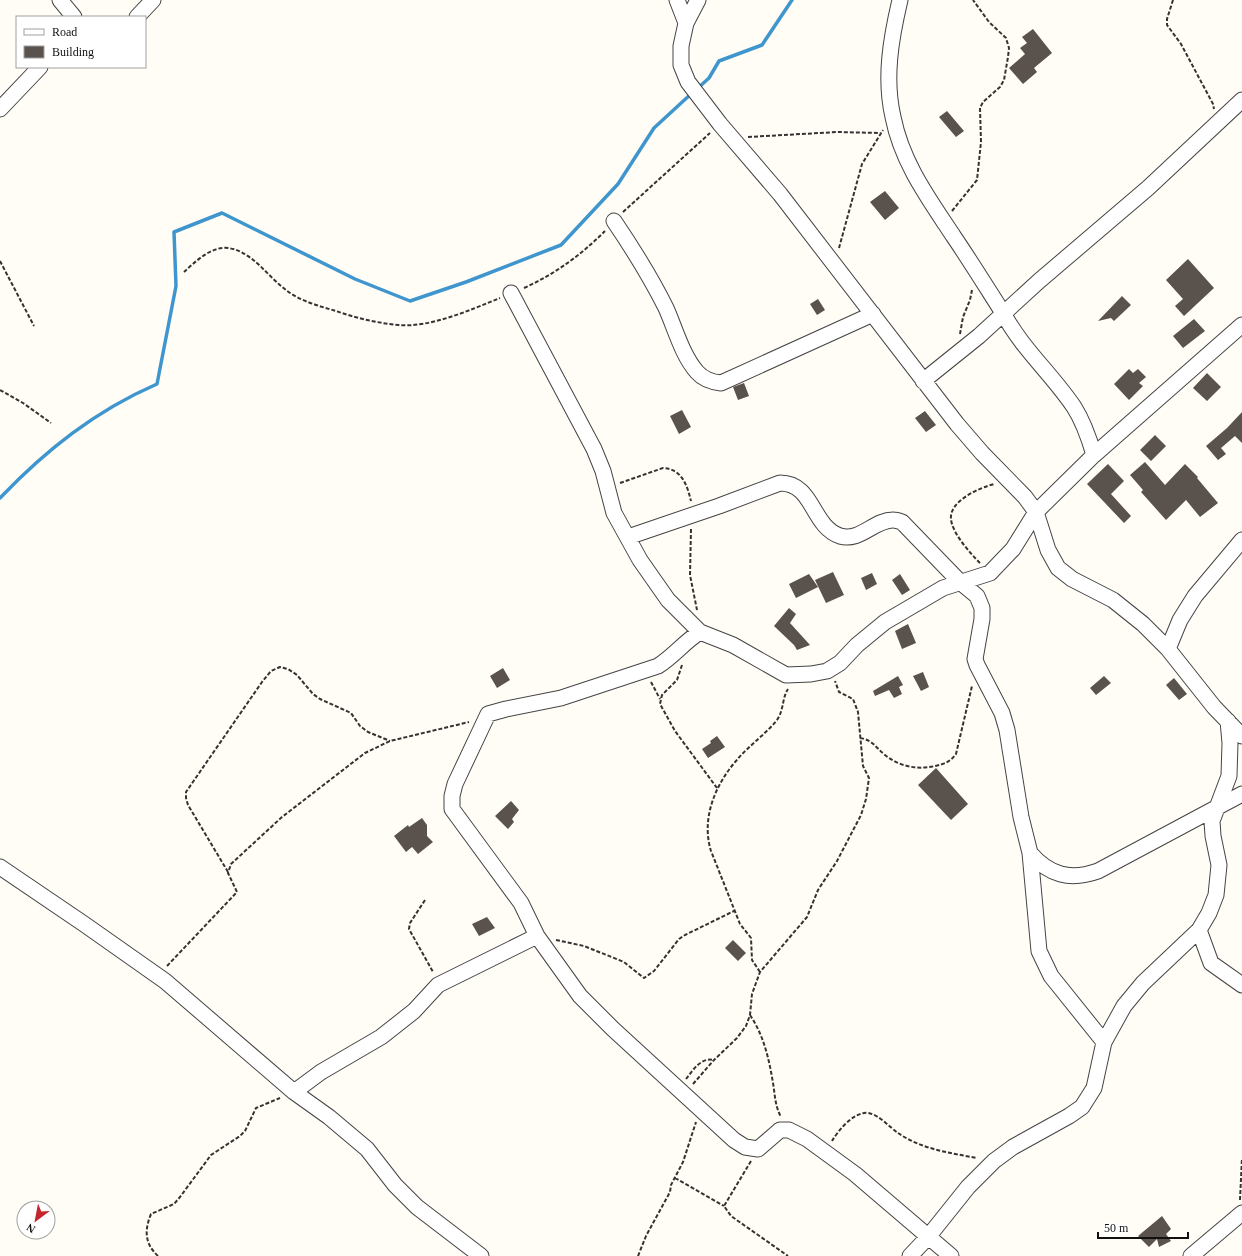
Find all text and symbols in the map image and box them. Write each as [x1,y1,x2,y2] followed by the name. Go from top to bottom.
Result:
[16,16,146,68] legend
[52,25,77,39] text: Road
[52,45,94,59] text: Building
[16,1200,56,1240] north arrow
[1098,1214,1188,1240] scale bar
[24,1221,37,1236] text: N
[1104,1221,1129,1235] text: 50 m

